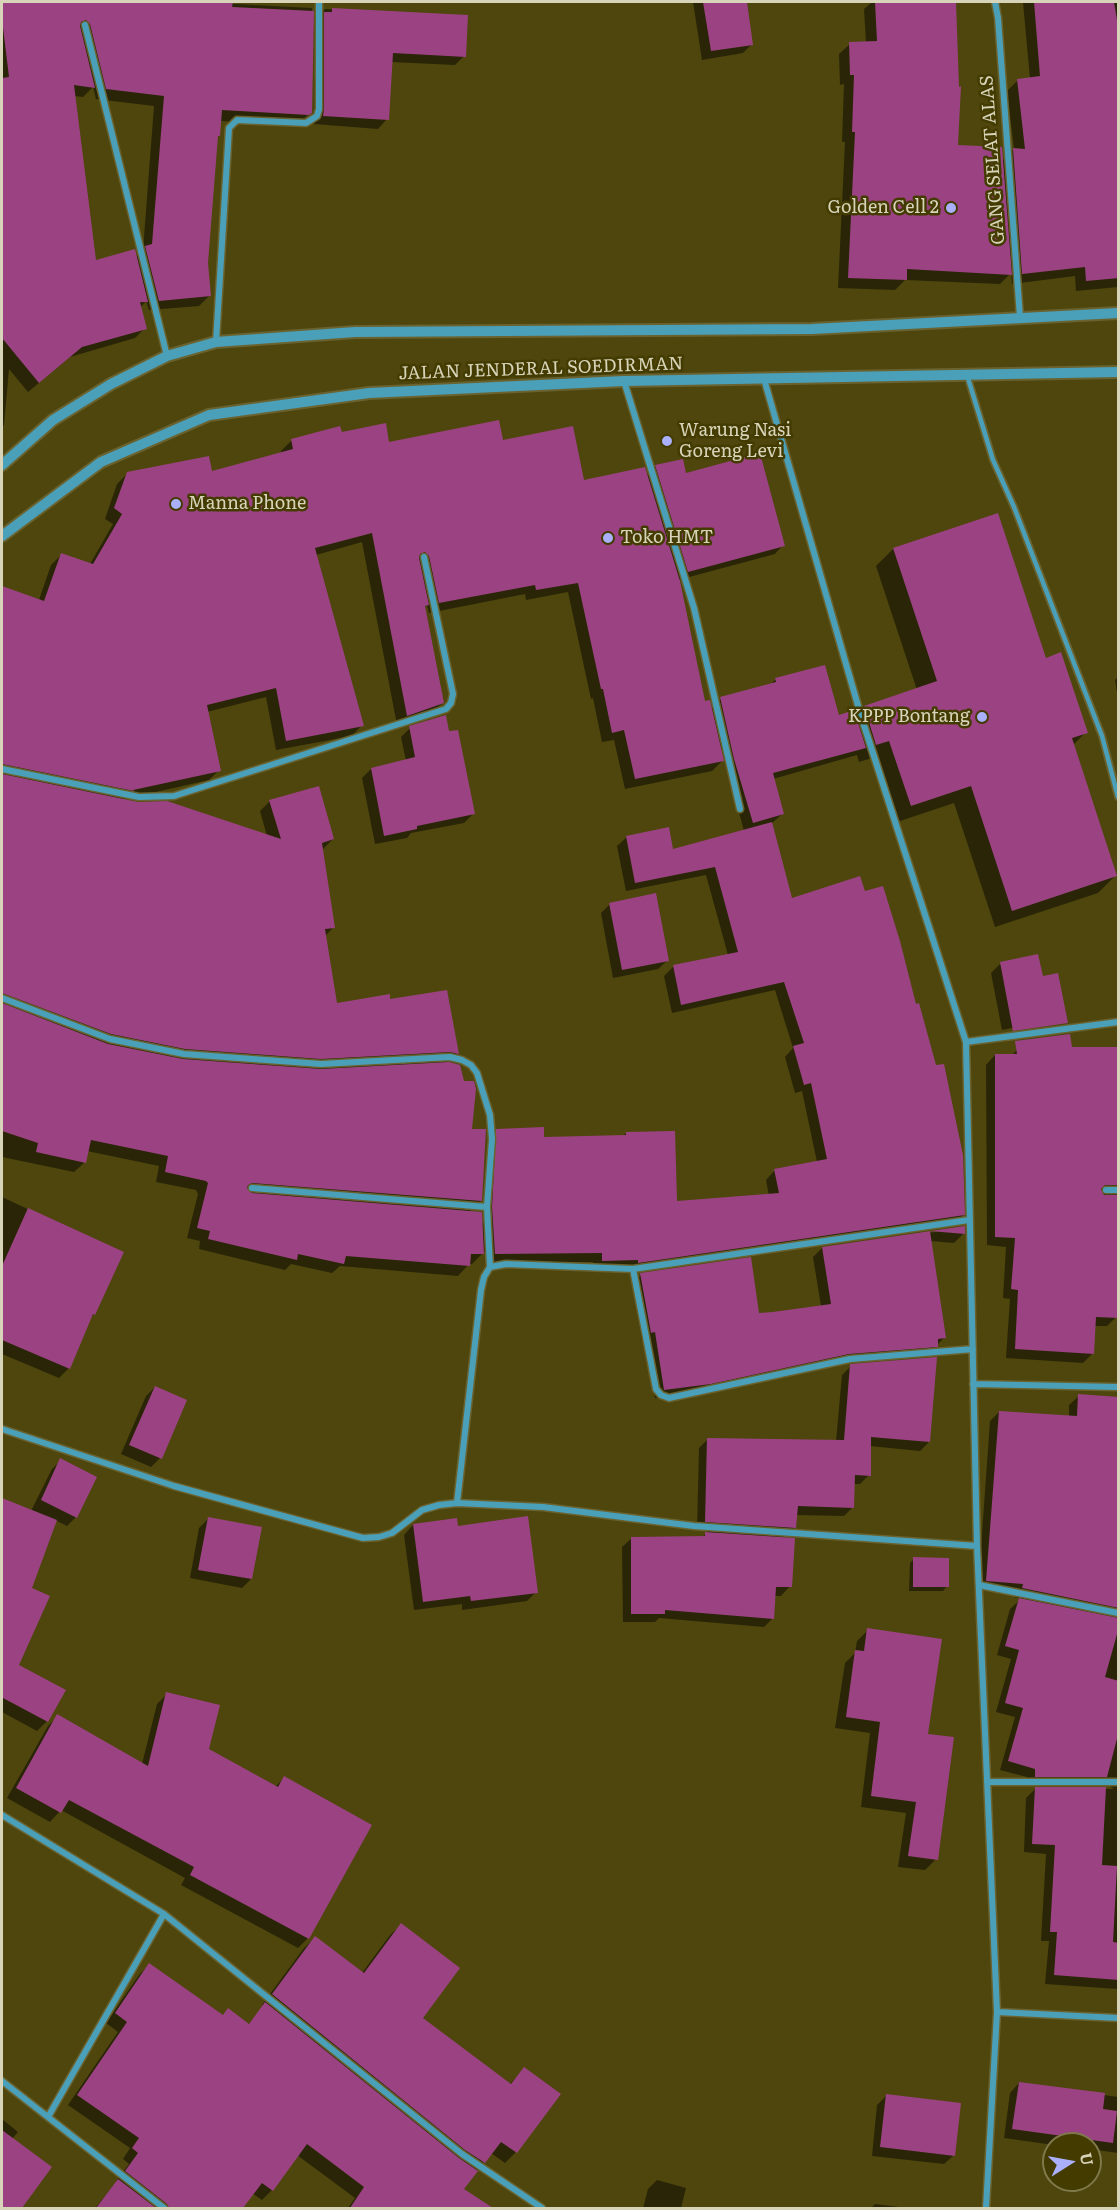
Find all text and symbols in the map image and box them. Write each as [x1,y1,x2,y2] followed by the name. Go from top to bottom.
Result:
[976,75,1010,245] street label: GANG SELAT ALAS
[827,197,939,219] place label: Golden Cell 2
[944,201,958,215] marker: Golden Cell 2
[398,353,684,385] street label: JALAN JENDERAL SOEDIRMAN
[679,420,791,462] place label: Warung Nasi Goreng Levi
[660,434,674,448] marker: Warung Nasi Goreng Levi
[188,493,306,515] place label: Manna Phone
[169,497,183,511] marker: Manna Phone
[620,527,713,549] place label: Toko HMT
[601,531,615,545] marker: Toko HMT
[848,706,970,728] place label: KPPP Bontang
[975,710,989,724] marker: KPPP Bontang
[1042,2132,1102,2192] north arrow
[1075,2150,1101,2167] text: U

